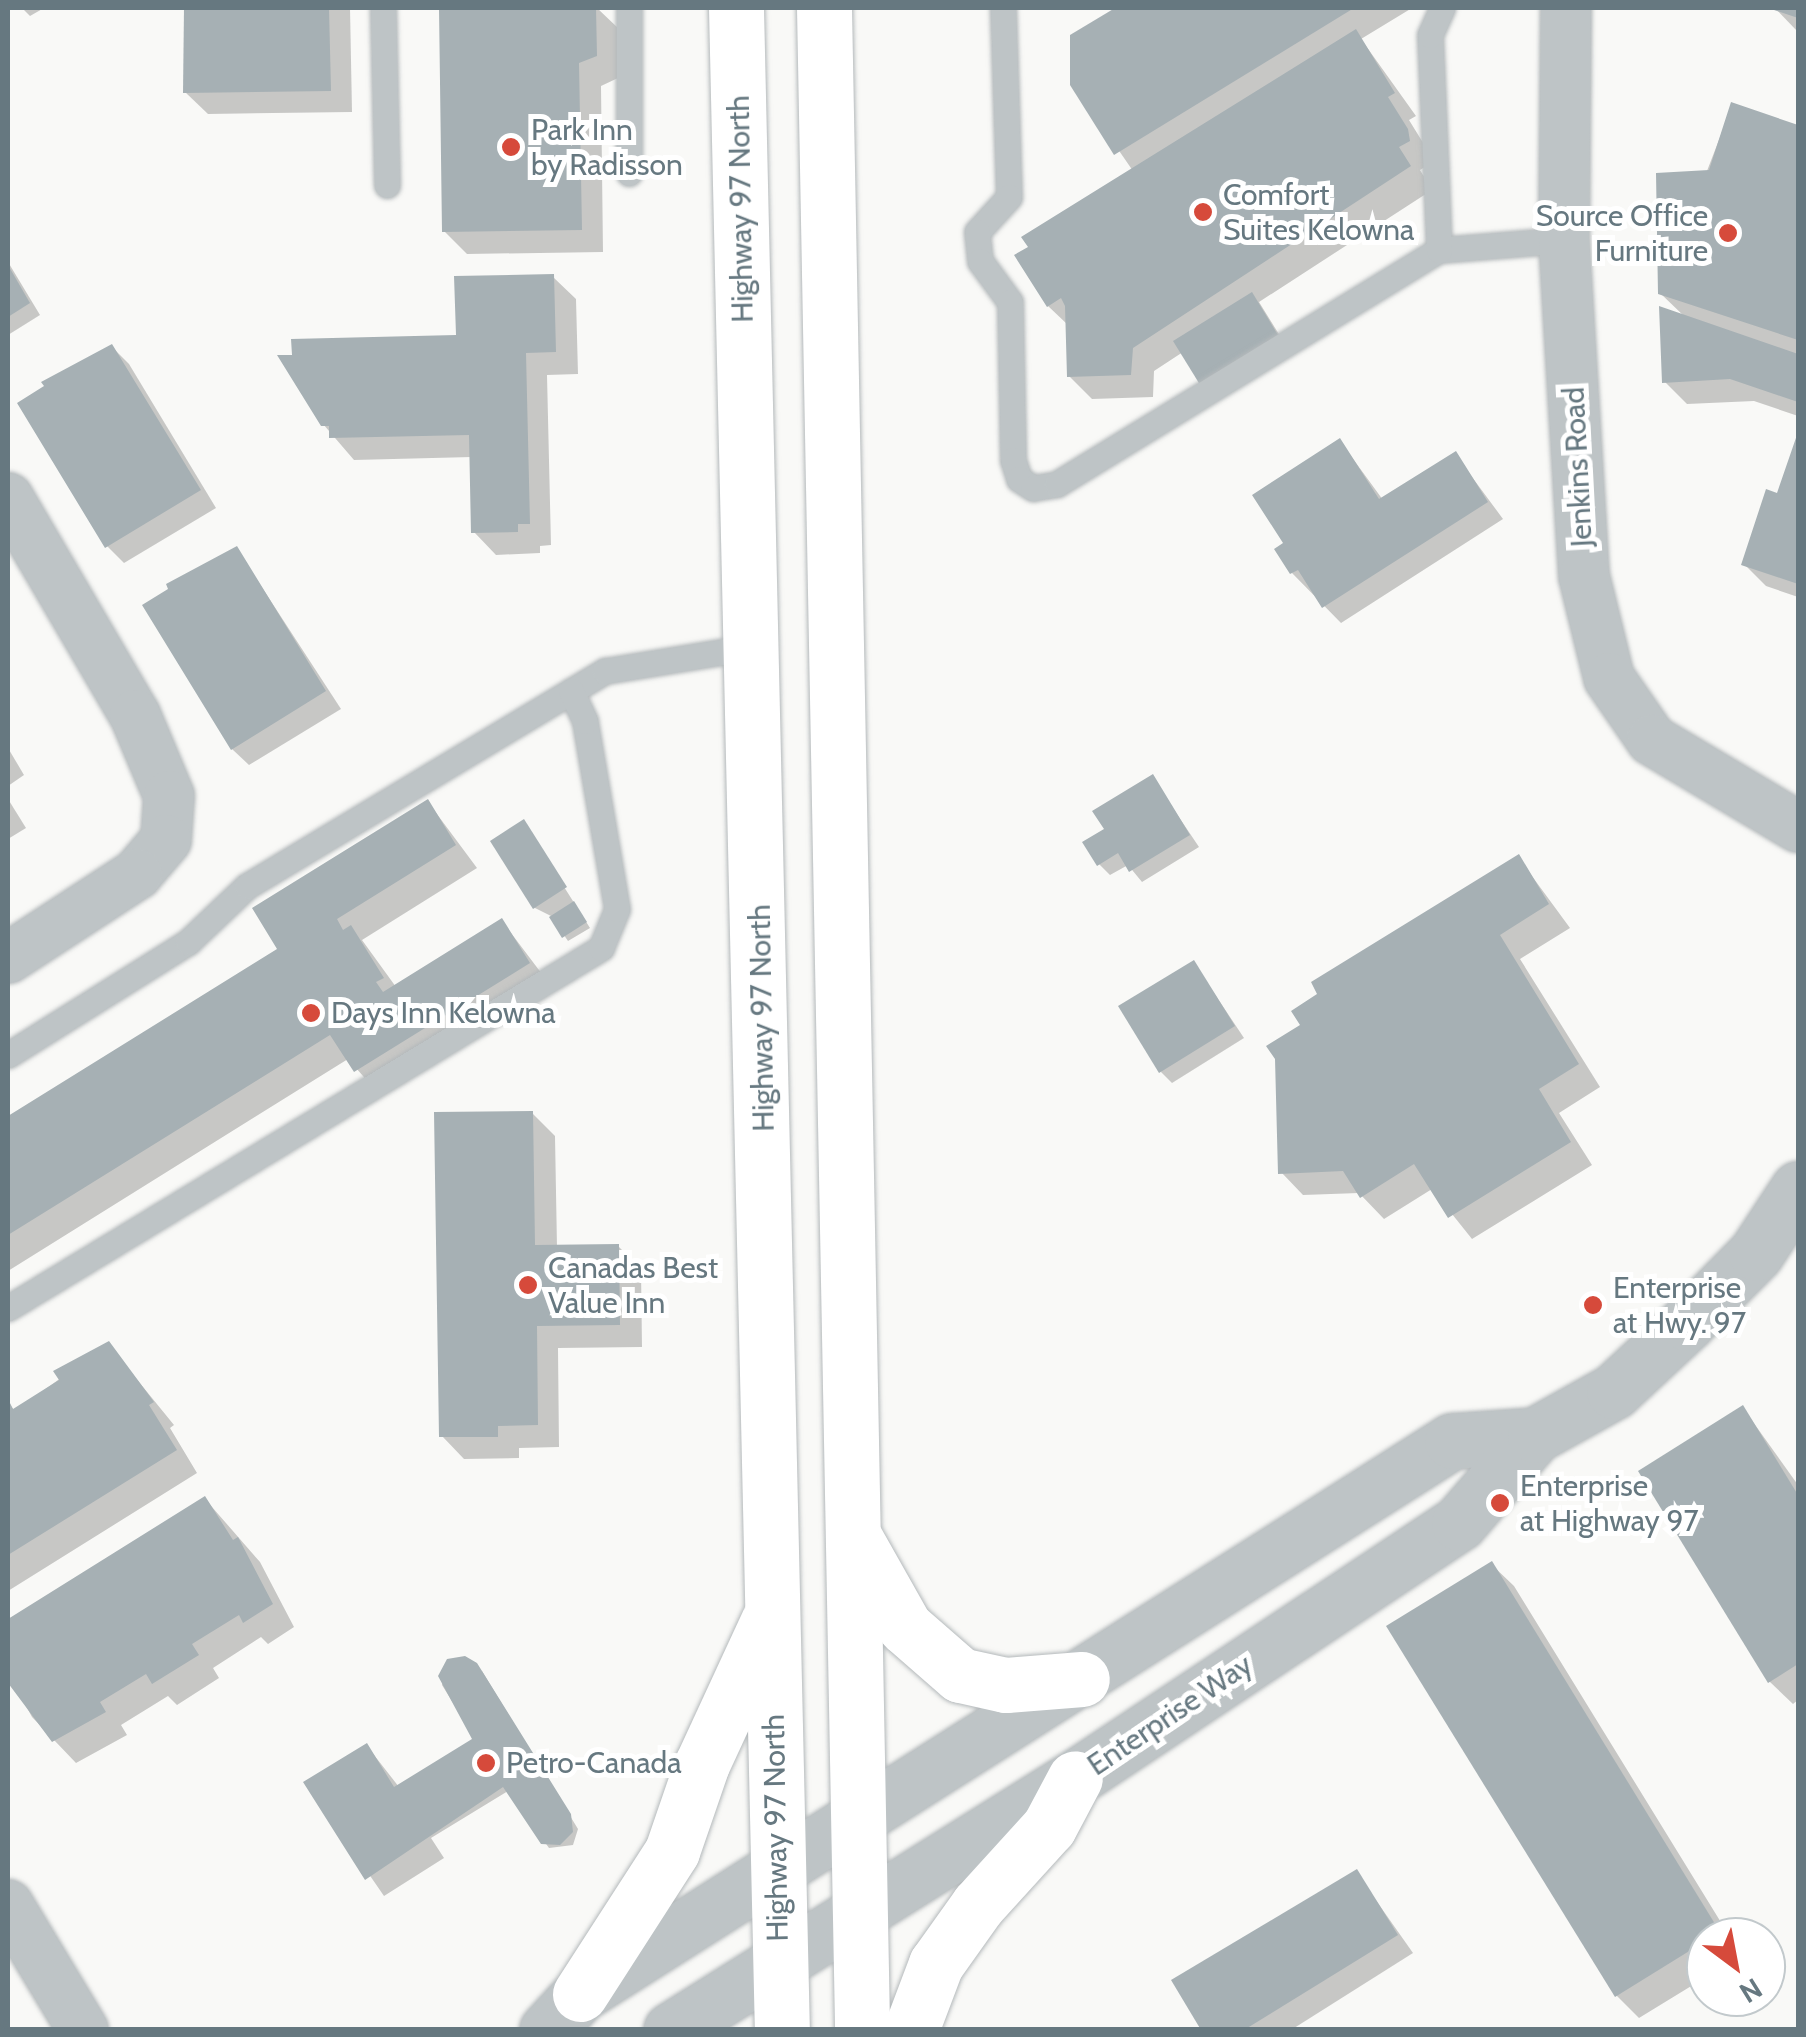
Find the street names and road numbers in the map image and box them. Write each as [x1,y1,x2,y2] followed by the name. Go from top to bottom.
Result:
[721,95,761,323] street label: Highway 97 North
[1556,386,1600,548] street label: Jenkins Road
[742,904,782,1132] street label: Highway 97 North
[1081,1647,1259,1783] street label: Enterprise Way
[756,1714,796,1942] street label: Highway 97 North

